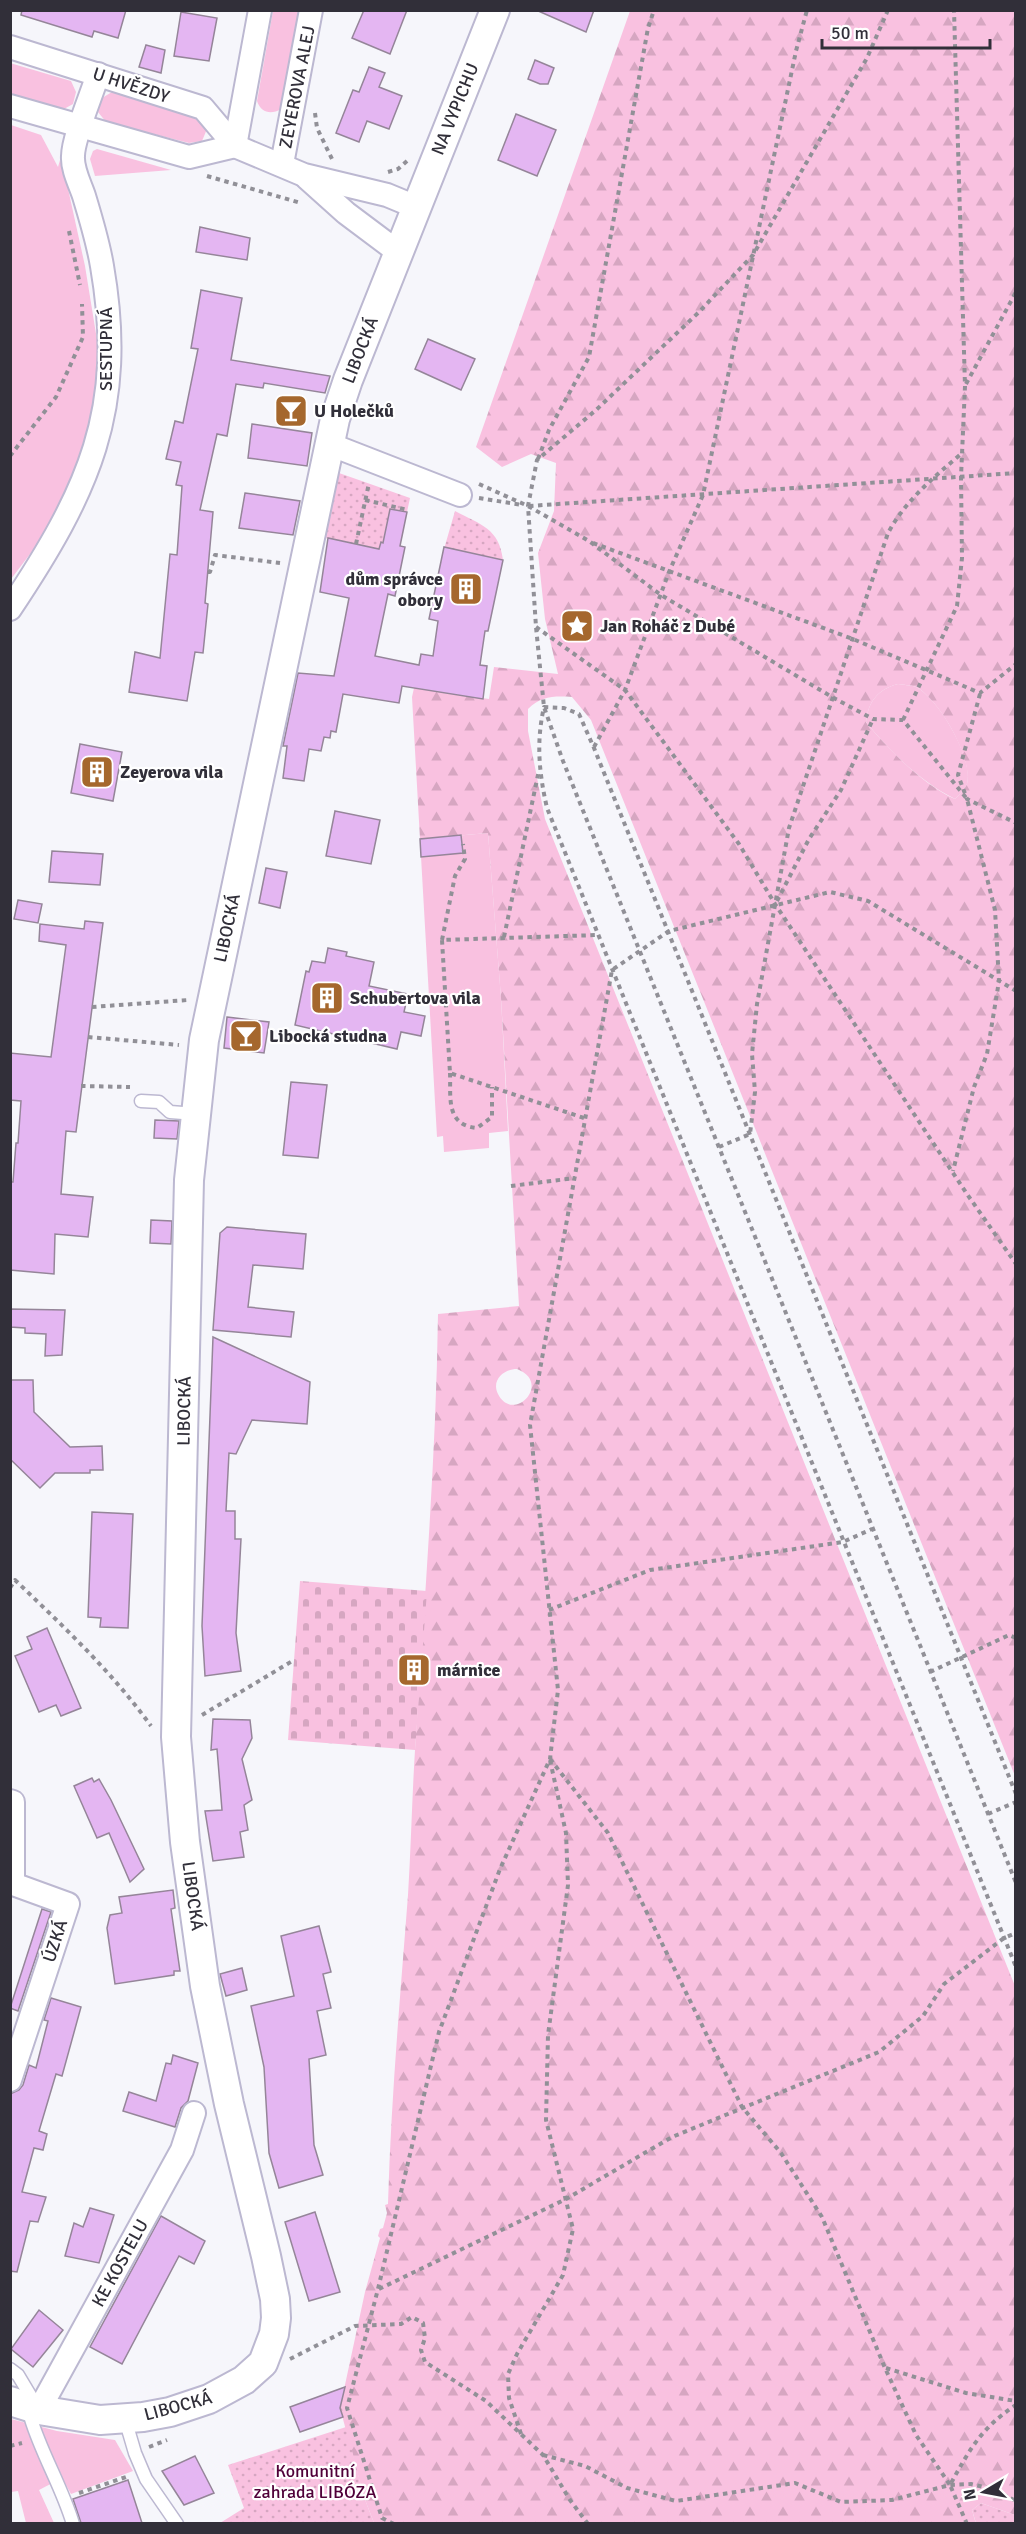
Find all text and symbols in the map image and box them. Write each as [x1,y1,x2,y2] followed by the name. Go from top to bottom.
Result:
[822,12,990,50] scale bar
[831,22,869,44] text: 50 m
[274,24,320,150] street label: ZEYEROVA ALEJ
[427,60,483,158] street label: NA VYPICHU
[90,62,172,108] street label: U HVĚZDY
[95,307,117,391] street label: SESTUPNÁ
[337,314,383,386] street label: LIBOCKÁ
[273,393,309,429] bar icon: U Holečků
[314,400,394,422] place label: U Holečků
[346,568,443,611] place label: dům správce obory
[448,571,484,607] building icon: dům správce obory
[559,608,595,644] place icon: Jan Roháč z Dubé
[600,615,735,637] place label: Jan Roháč z Dubé
[79,754,115,790] building icon: Zeyerova vila
[120,761,223,783] place label: Zeyerova vila
[209,892,245,964] street label: LIBOCKÁ
[309,980,345,1016] building icon: Schubertova vila
[350,987,481,1009] place label: Schubertova vila
[228,1018,264,1054] bar icon: Libocká studna
[269,1025,387,1047] place label: Libocká studna
[172,1376,196,1446] street label: LIBOCKÁ
[396,1652,432,1688] building icon: márnice
[437,1659,501,1681] place label: márnice
[177,1860,209,1932] street label: LIBOCKÁ
[38,1917,72,1965] street label: ÚZKÁ
[87,2215,153,2311] street label: KE KOSTELU
[141,2386,215,2426] street label: LIBOCKÁ
[253,2460,377,2503] park label: Komunitní zahrada LIBÓZA
[954,2462,1014,2522] north arrow
[959,2487,981,2502] text: N

